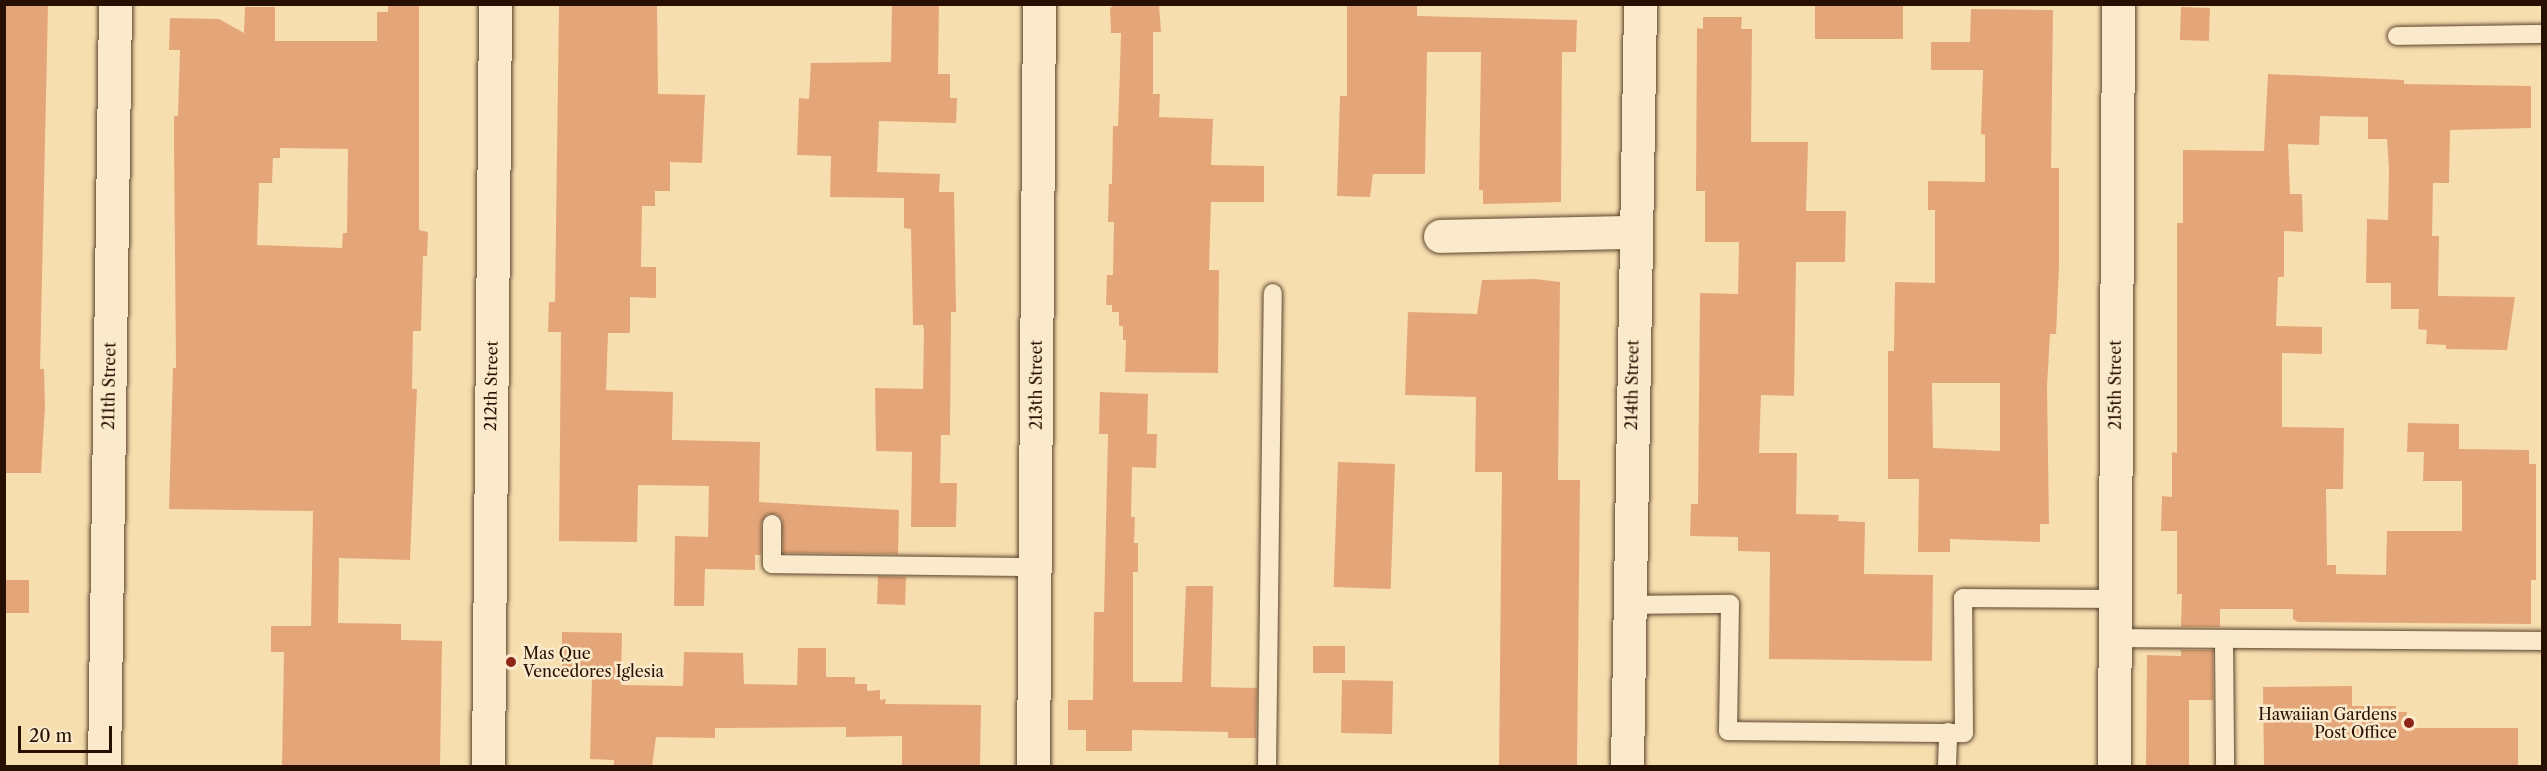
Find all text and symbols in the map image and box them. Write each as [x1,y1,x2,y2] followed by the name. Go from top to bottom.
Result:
[1026,340,1046,430] street label: 213th Street
[1622,340,1642,430] street label: 214th Street
[2105,340,2125,430] street label: 215th Street
[481,341,501,431] street label: 212th Street
[99,342,119,430] street label: 211th Street
[523,643,664,681] place label: Mas Que Vencedores Iglesia
[504,655,518,669] marker: Mas Que Vencedores Iglesia
[2258,704,2397,742] place label: Hawaiian Gardens Post Office
[21,714,116,752] scale bar
[2402,716,2416,730] marker: Hawaiian Gardens Post Office
[29,725,72,747] text: 20 m

